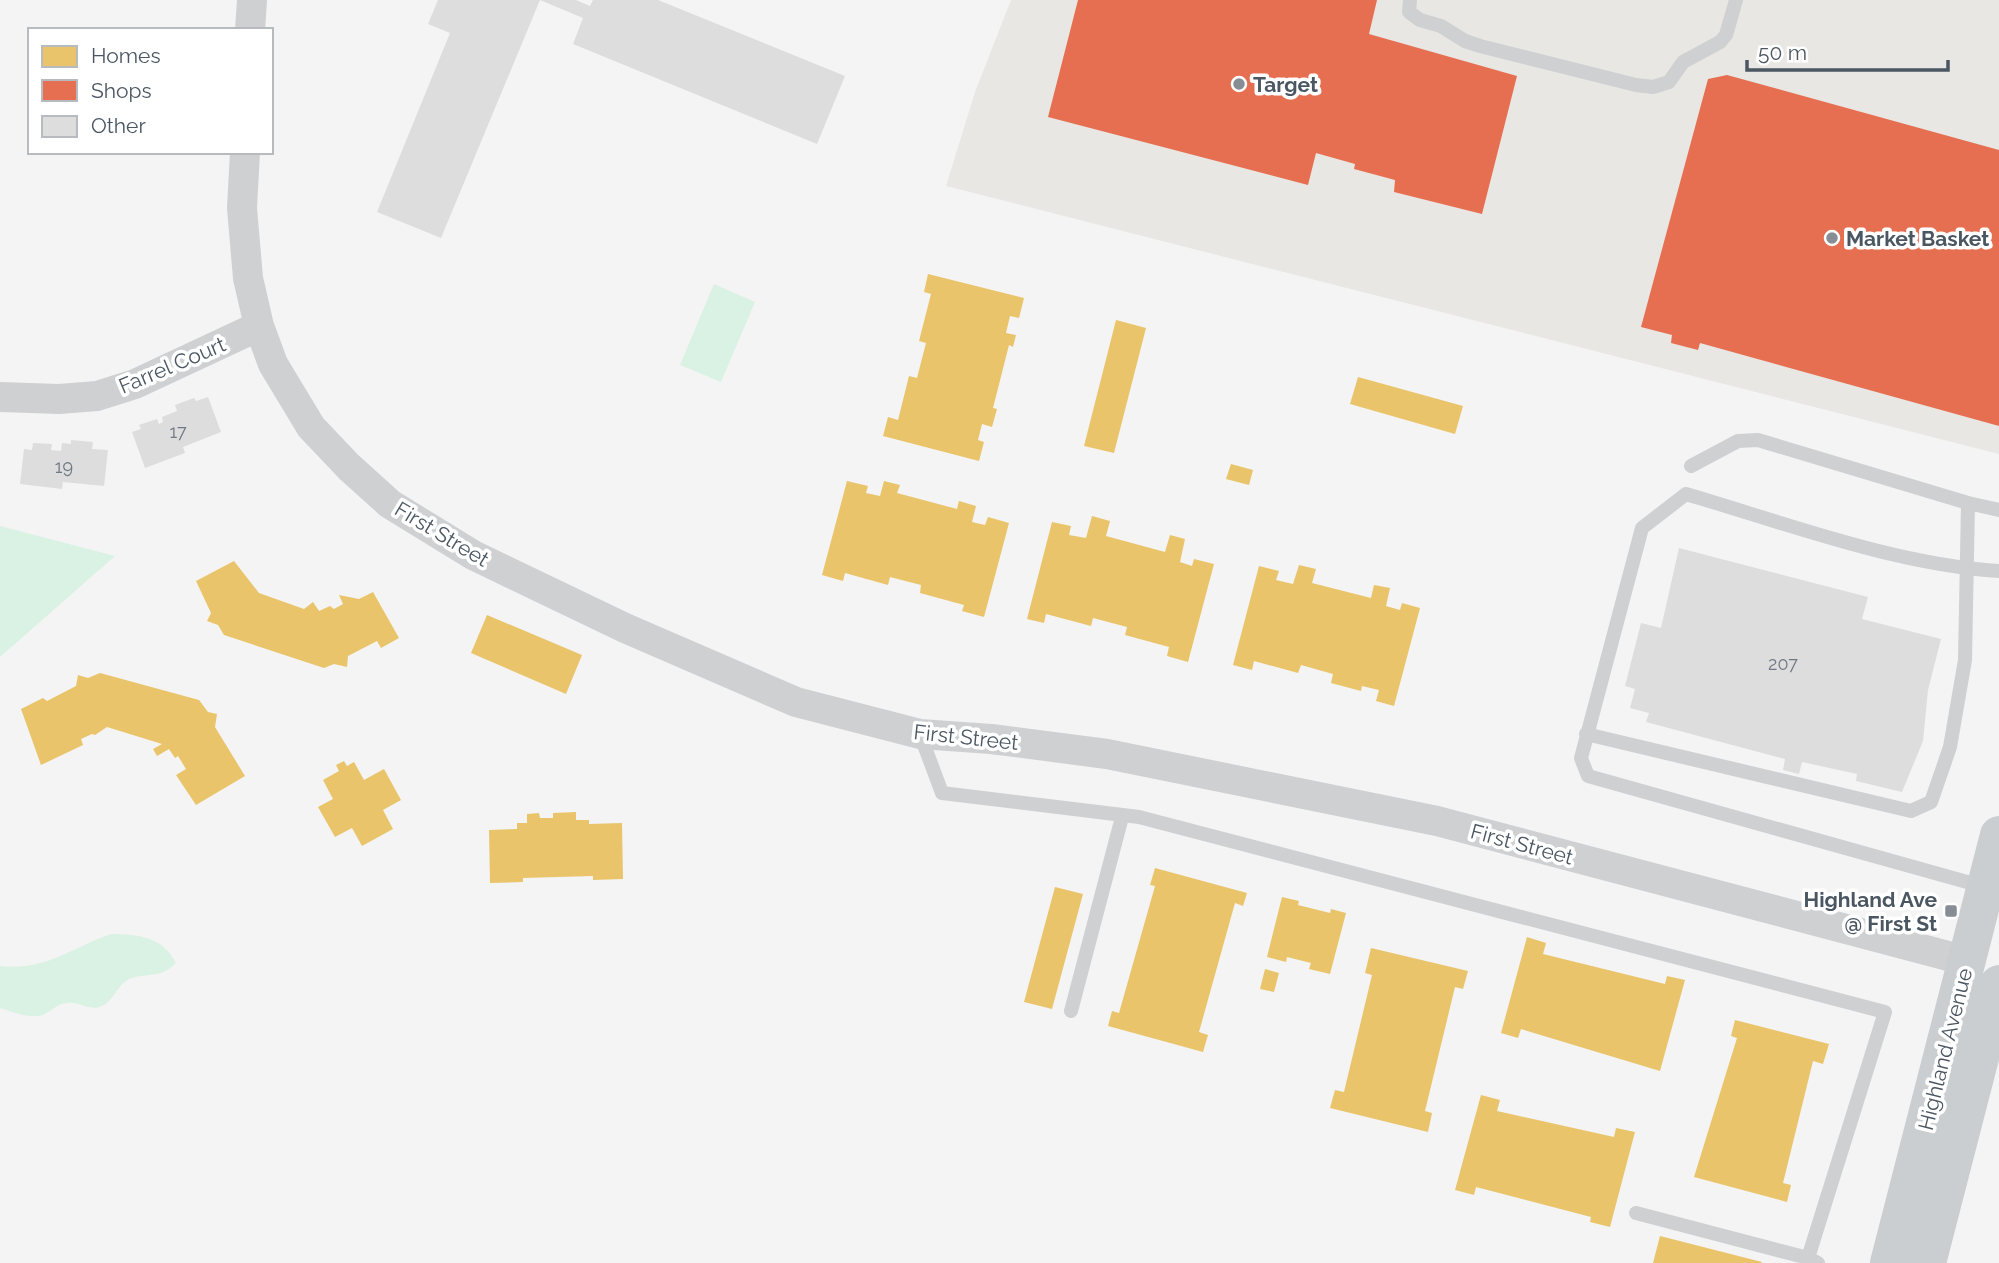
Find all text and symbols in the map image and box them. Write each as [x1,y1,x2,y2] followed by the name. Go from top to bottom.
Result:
[28,28,273,154] legend
[1747,28,1948,72] scale bar
[1758,40,1807,65] text: 50 m
[91,43,161,68] text: Homes
[1253,72,1318,97] place label: Target
[1231,76,1247,92] marker: Target
[91,78,152,103] text: Shops
[91,113,146,138] text: Other
[1846,226,1989,251] place label: Market Basket
[1824,230,1840,246] marker: Market Basket
[115,331,229,399] street label: Farrel Court
[169,421,187,442] house number: 17
[55,456,73,477] house number: 19
[391,496,493,572] street label: First Street
[1768,653,1798,674] house number: 207
[912,719,1020,755] street label: First Street
[1468,818,1576,870] street label: First Street
[1803,887,1937,936] place label: Highland Ave @ First St
[1943,903,1959,919] marker: Highland Ave @ First St
[1913,965,1977,1133] street label: Highland Avenue

